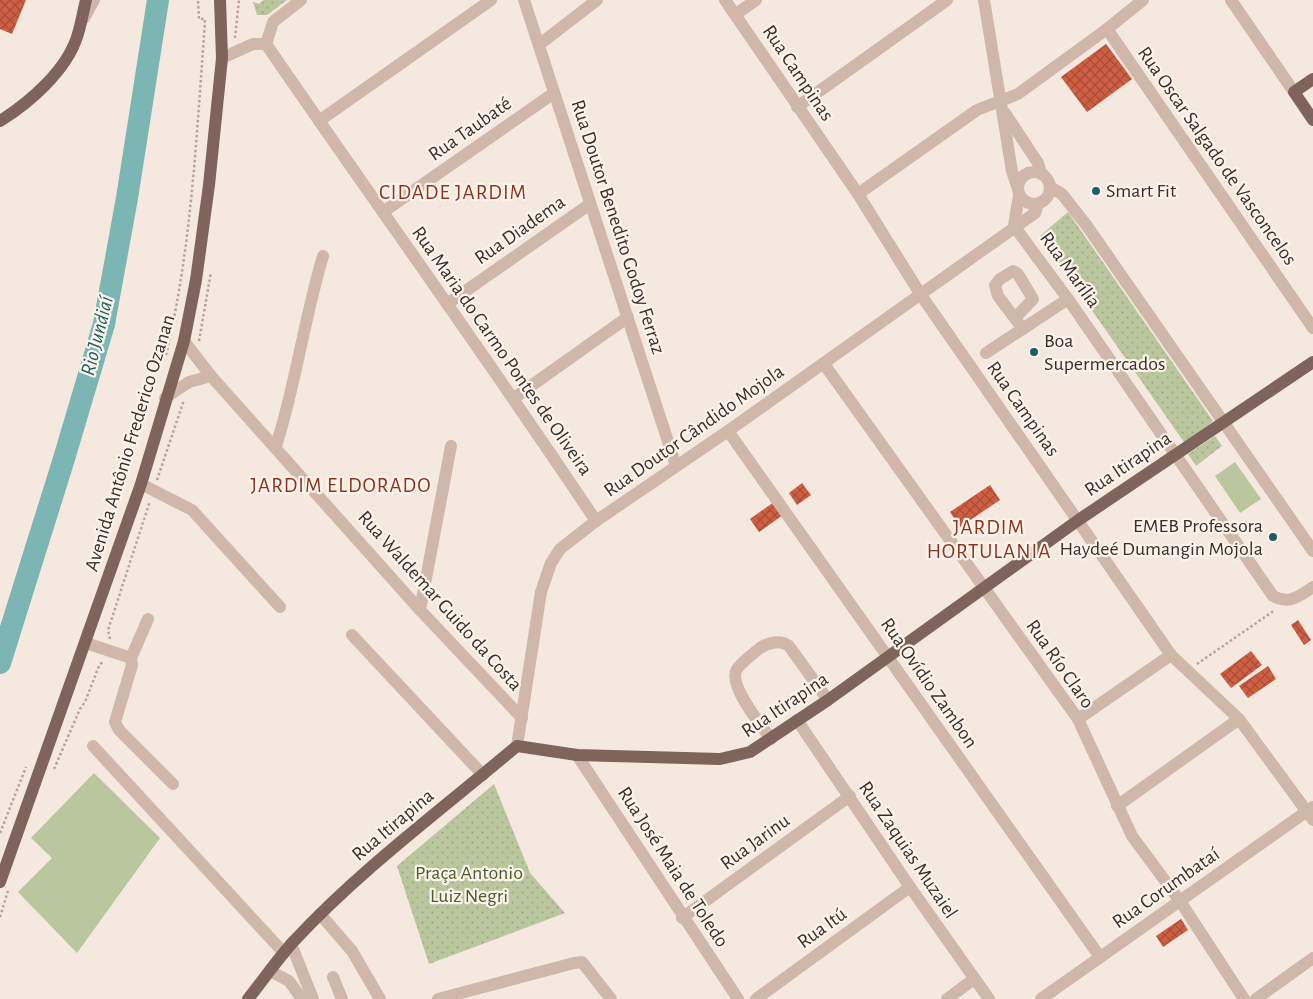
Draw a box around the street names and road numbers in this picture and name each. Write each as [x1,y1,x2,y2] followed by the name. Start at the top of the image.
[759,21,837,125] street label: Rua Campinas
[1134,43,1300,269] street label: Rua Oscar Salgado de Vasconcelos
[425,93,515,165] street label: Rua Taubaté
[567,97,669,357] street label: Rua Doutor Benedito Godoy Ferraz
[471,192,569,268] street label: Rua Diadema
[408,223,596,479] street label: Rua Maria do Carmo Pontes de Oliveira
[1036,228,1104,312] street label: Rua Marília
[81,312,179,574] street label: Avenida Antônio Frederico Ozanan
[983,358,1063,460] street label: Rua Campinas
[600,361,788,501] street label: Rua Doutor Cândido Mojola
[1081,428,1175,500] street label: Rua Itirapina
[354,507,526,695] street label: Rua Waldemar Guido da Costa
[877,614,981,752] street label: Rua Ovídio Zambon
[1022,616,1098,712] street label: Rua Río Claro
[738,669,832,741] street label: Rua Itirapina
[855,778,961,922] street label: Rua Zaquias Muzaiel
[614,783,732,951] street label: Rua José Maia de Toledo
[348,785,438,865] street label: Rua Itirapina
[717,810,793,874] street label: Rua Jarinu
[1109,844,1223,932] street label: Rua Corumbataí
[794,904,850,952] street label: Rua Itú

